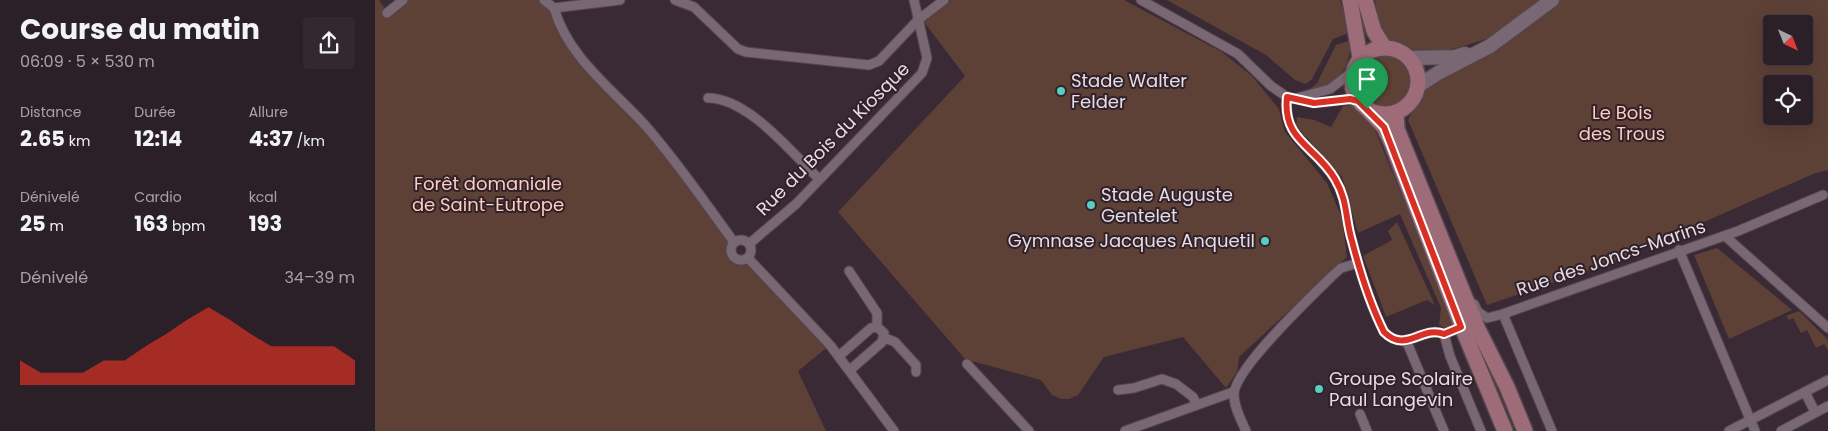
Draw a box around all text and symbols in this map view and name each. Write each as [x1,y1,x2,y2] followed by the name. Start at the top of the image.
[20,10,260,49] text: Course du matin
[1763,15,1813,65] north arrow
[1763,15,1813,125] map controls
[303,17,355,69] button: share
[20,50,155,73] text: 06:09 · 5 × 530 m
[750,56,915,221] street label: Rue du Bois du Kiosque
[1346,58,1388,109] pin
[1353,65,1381,93] icon: arrive
[1071,68,1187,114] place label: Stade Walter Felder
[1763,75,1813,125] button: locate
[1055,85,1067,97] marker: Stade Walter Felder
[1579,100,1665,146] park label: Le Bois des Trous
[20,102,81,122] text: Distance
[134,102,176,122] text: Durée
[249,102,288,122] text: Allure
[20,124,65,153] text: 2.65
[134,124,182,153] text: 12:14
[249,124,293,153] text: 4:37
[65,131,90,151] text: km
[293,131,325,151] text: /km
[412,171,564,217] park label: Forêt domaniale de Saint-Eutrope
[1101,182,1233,228] place label: Stade Auguste Gentelet
[20,187,80,207] text: Dénivelé
[134,187,182,207] text: Cardio
[249,187,277,207] text: kcal
[1085,199,1097,211] marker: Stade Auguste Gentelet
[20,209,46,238] text: 25
[134,209,168,238] text: 163
[249,209,282,238] text: 193
[1513,213,1709,302] street label: Rue des Joncs-Marins
[46,216,64,236] text: m
[168,216,205,236] text: bpm
[1008,228,1255,253] place label: Gymnase Jacques Anquetil
[1259,235,1271,247] marker: Gymnase Jacques Anquetil
[20,266,88,289] text: Dénivelé
[284,266,355,289] text: 34–39 m
[1329,366,1473,412] place label: Groupe Scolaire Paul Langevin
[1313,383,1325,395] marker: Groupe Scolaire Paul Langevin

